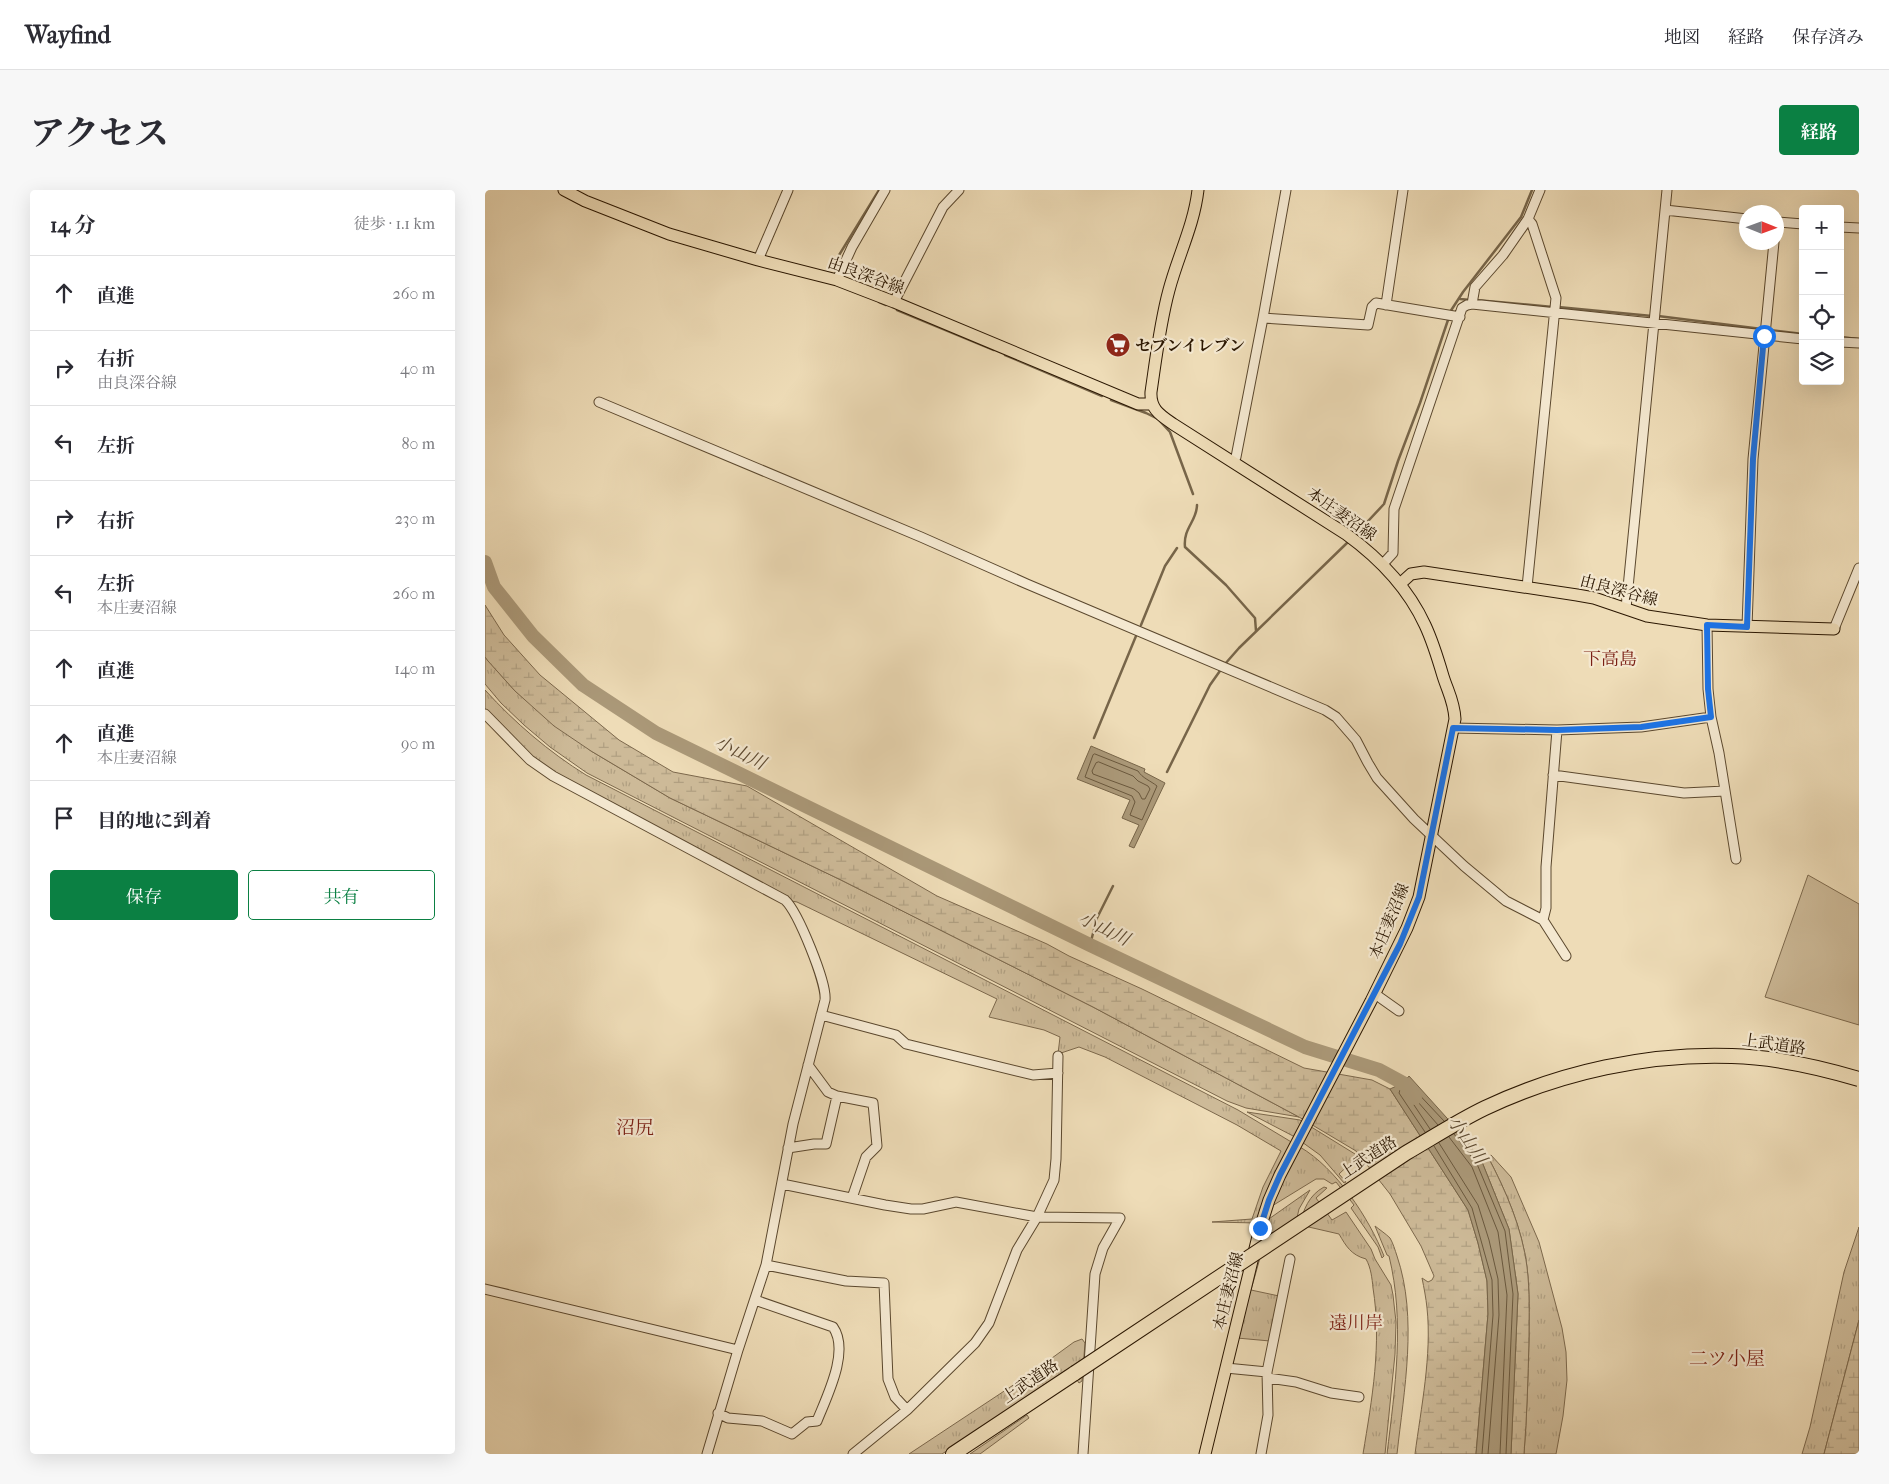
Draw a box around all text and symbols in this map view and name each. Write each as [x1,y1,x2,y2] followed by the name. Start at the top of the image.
[25,21,111,49] text: Wayfind
[1664,27,1700,48] text: 地図
[1728,27,1764,48] text: 経路
[1792,27,1864,48] text: 保存済み
[1779,105,1859,155] button: 経路
[30,113,169,154] text: アクセス
[1739,205,1784,250] north arrow
[1799,205,1844,385] map controls
[1799,205,1844,250] button: +
[50,213,95,237] text: 14 分
[353,214,435,233] text: 徒歩 · 1.1 km
[1799,250,1844,295] button: −
[825,252,907,298] street label: 由良深谷線
[50,279,78,307] icon: ahead
[393,284,435,303] text: 260 m
[97,285,135,307] text: 直進
[1799,295,1844,340] button: locate
[1753,325,1776,348] route start
[1105,332,1131,358] supermarket icon: セブンイレブン
[1135,336,1245,355] place label: セブンイレブン
[1799,340,1844,385] button: layers
[97,348,135,370] text: 右折
[50,354,78,382] icon: right
[400,359,435,378] text: 40 m
[97,373,177,392] text: 由良深谷線
[50,429,78,457] icon: left
[401,434,435,453] text: 80 m
[97,435,135,457] text: 左折
[1304,483,1380,545] street label: 本庄妻沼線
[50,504,78,532] icon: right
[395,509,435,528] text: 230 m
[97,510,135,532] text: 右折
[1578,570,1660,610] street label: 由良深谷線
[97,573,135,595] text: 左折
[50,579,78,607] icon: left
[393,584,435,603] text: 260 m
[97,598,177,617] text: 本庄妻沼線
[1583,649,1637,670] district label: 下高島
[50,654,78,682] icon: ahead
[394,659,435,678] text: 140 m
[97,660,135,682] text: 直進
[97,723,135,745] text: 直進
[50,729,78,757] icon: ahead
[711,732,771,775] water label: 小山川
[401,734,435,753] text: 90 m
[97,748,177,767] text: 本庄妻沼線
[50,804,78,832] icon: arrive
[97,810,211,832] text: 目的地に到着
[50,870,238,920] button: 保存
[248,870,435,920] button: 共有
[1365,880,1413,962] street label: 本庄妻沼線
[1075,908,1135,951] water label: 小山川
[1741,1030,1807,1058] street label: 上武道路
[1443,1112,1492,1170] water label: 小山川
[616,1117,654,1139] district label: 沼尻
[1336,1132,1400,1182] street label: 上武道路
[1249,1217,1272,1240] route end
[1209,1250,1247,1332] street label: 本庄妻沼線
[1329,1313,1383,1334] district label: 遠川岸
[1689,1348,1765,1370] district label: 二ツ小屋
[998,1355,1062,1407] street label: 上武道路

